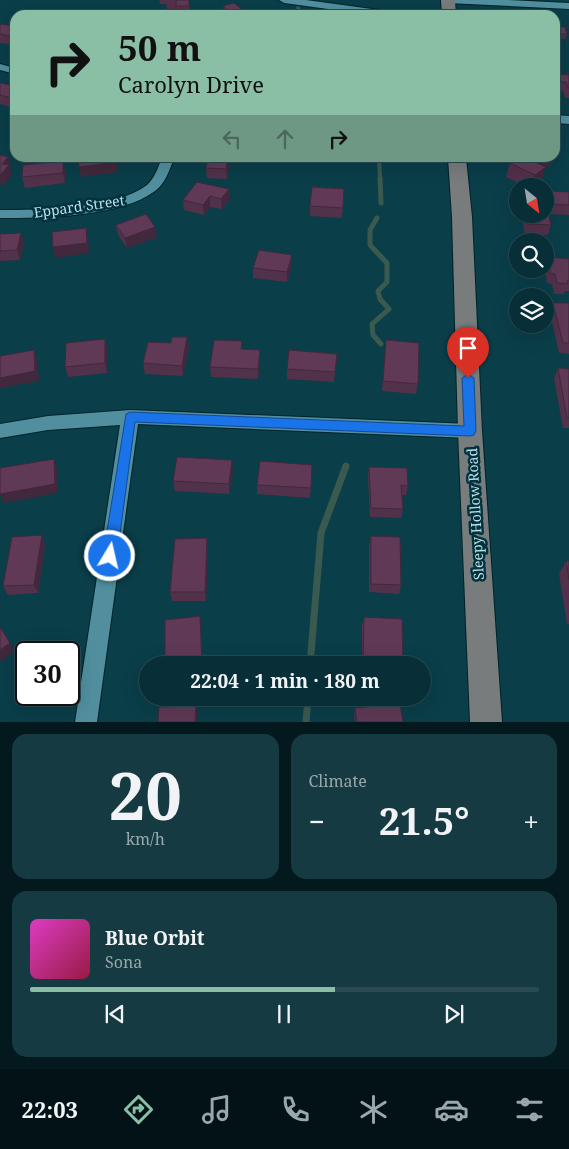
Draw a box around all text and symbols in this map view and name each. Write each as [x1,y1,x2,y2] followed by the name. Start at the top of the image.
[118,24,201,71] text: 50 m
[35,30,100,95] icon: right
[118,69,264,99] text: Carolyn Drive
[218,125,246,153] icon: left
[271,125,299,153] icon: ahead
[324,125,352,153] icon: right
[509,178,554,222] north arrow
[509,178,554,333] map controls
[32,190,126,222] street label: Eppard Street
[509,233,554,278] button: search
[509,288,554,333] button: layers
[447,327,489,378] pin
[454,334,482,362] icon: arrive
[462,447,488,581] street label: Sleepy Hollow Road
[83,529,135,581] position arrow
[15,641,80,706] speed limit sign: 30
[190,668,380,694] text: 22:04 · 1 min · 180 m
[109,751,182,839] text: 20
[309,770,367,792] text: Climate
[379,794,469,846] text: 21.5°
[309,802,325,840] text: −
[523,802,539,840] text: +
[126,828,165,850] text: km/h
[105,925,205,951] text: Blue Orbit
[105,951,142,973] text: Sona
[101,1000,129,1028] icon: previous
[270,1000,298,1028] icon: pause
[440,1000,468,1028] icon: next
[121,1092,156,1127] icon: directions
[199,1092,234,1127] icon: music
[278,1092,313,1127] icon: phone
[356,1092,391,1127] icon: climate
[434,1092,469,1127] icon: car
[512,1092,547,1127] icon: filters
[22,1094,78,1124] text: 22:03

